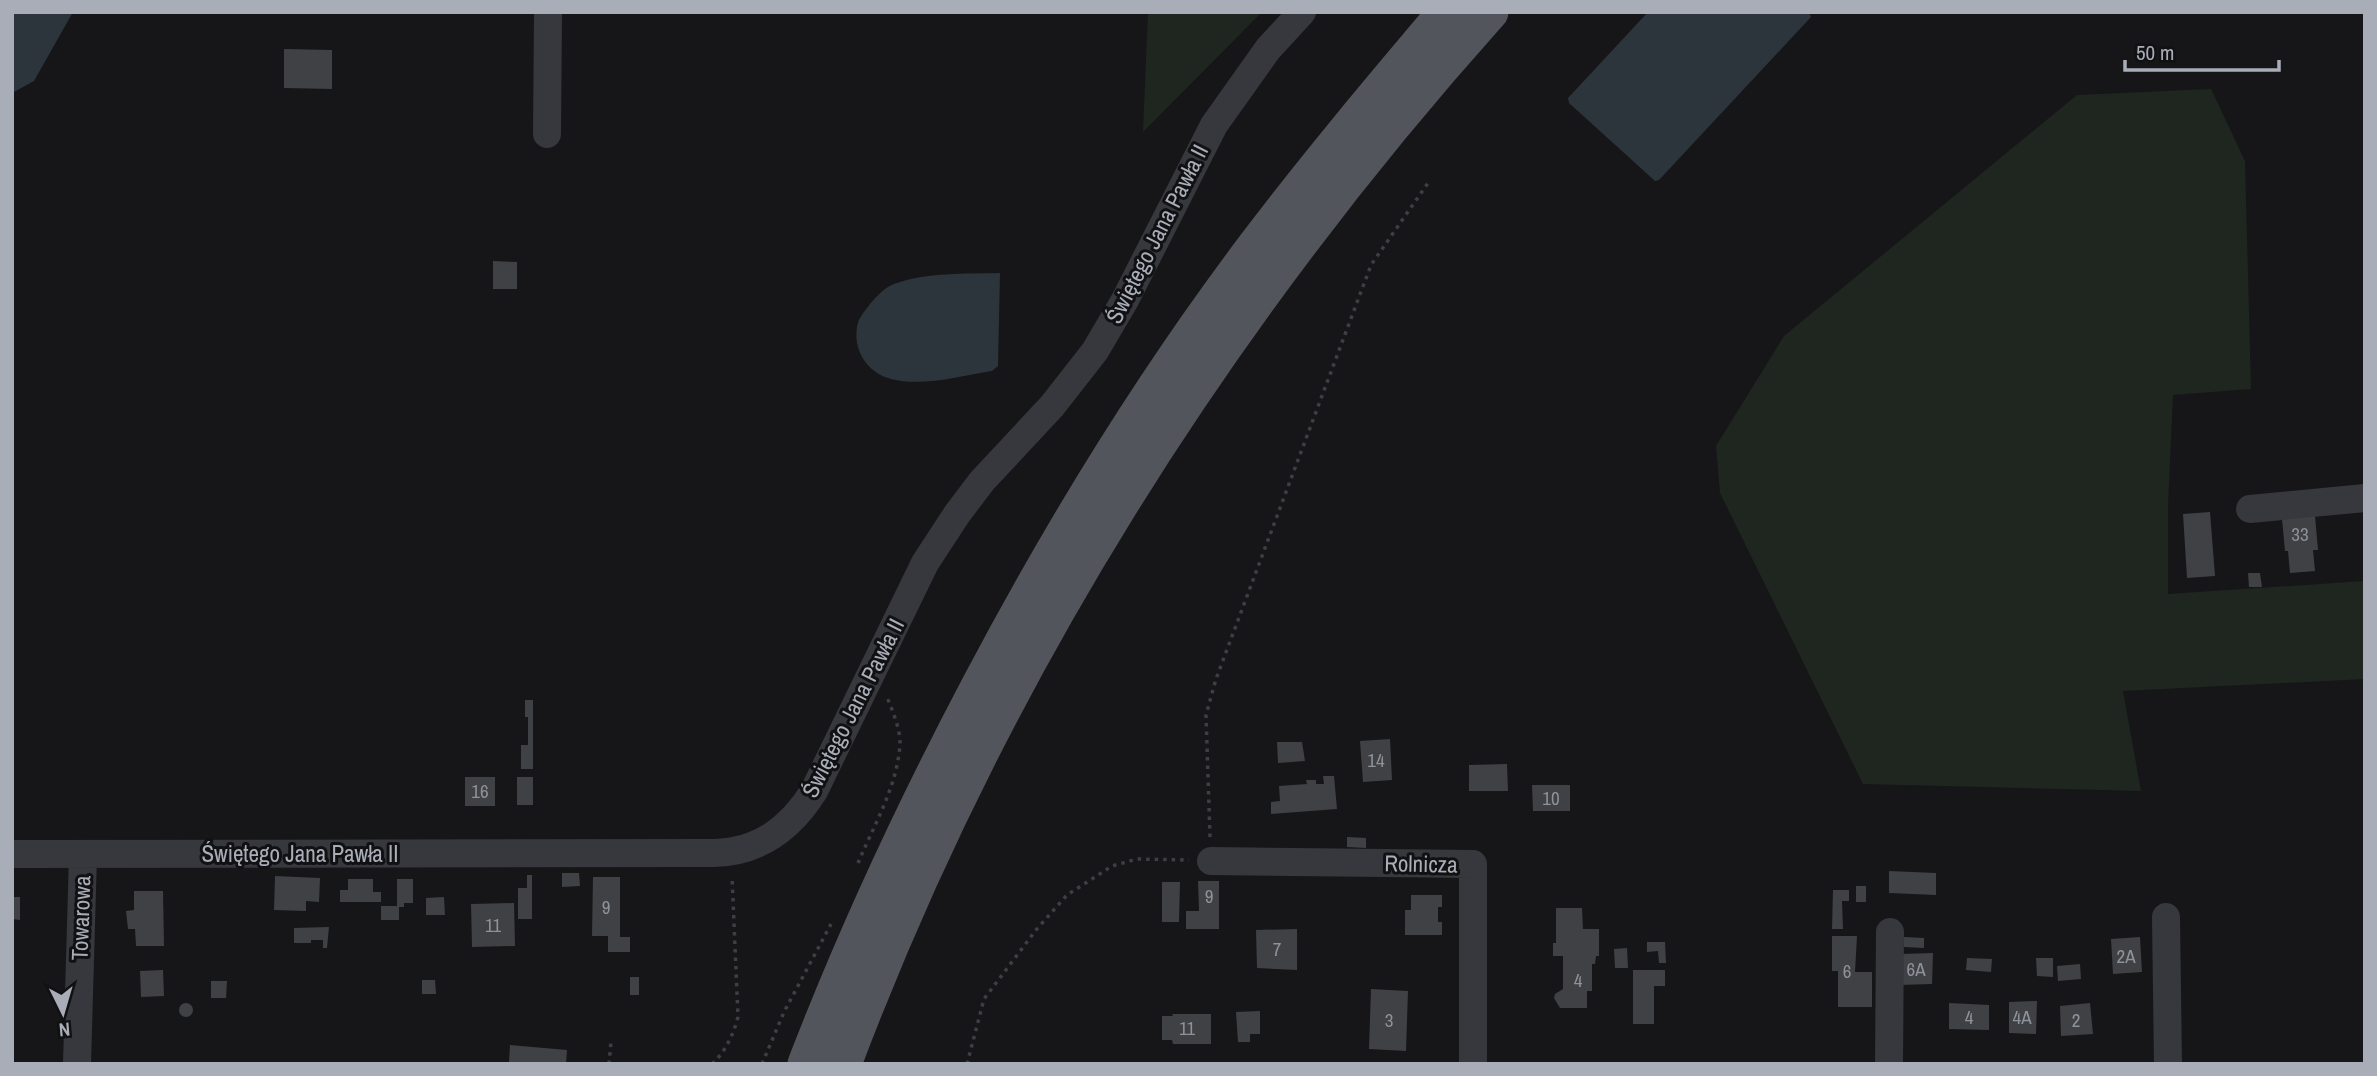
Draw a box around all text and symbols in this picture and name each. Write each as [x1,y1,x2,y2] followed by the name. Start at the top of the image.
[2125,28,2279,72] scale bar
[2136,38,2174,67] text: 50 m
[1098,139,1215,329] street label: Świętego Jana Pawła II
[2291,521,2309,547] house number: 33
[794,613,911,803] street label: Świętego Jana Pawła II
[1367,747,1385,773] house number: 14
[471,778,489,804] house number: 16
[1542,785,1560,811] house number: 10
[201,838,399,869] street label: Świętego Jana Pawła II
[1384,847,1458,880] street label: Rolnicza
[64,875,97,961] street label: Towarowa
[1205,883,1213,909] house number: 9
[602,894,610,920] house number: 9
[485,912,501,938] house number: 11
[1273,936,1282,962] house number: 7
[2116,943,2136,969] house number: 2A
[1906,956,1926,982] house number: 6A
[1843,958,1851,984] house number: 6
[1574,967,1583,993] house number: 4
[28,978,98,1048] north arrow
[1965,1004,1974,1030] house number: 4
[2012,1004,2032,1030] house number: 4A
[1385,1007,1393,1033] house number: 3
[2072,1007,2080,1033] house number: 2
[1179,1015,1195,1041] house number: 11
[58,1016,71,1043] text: N

